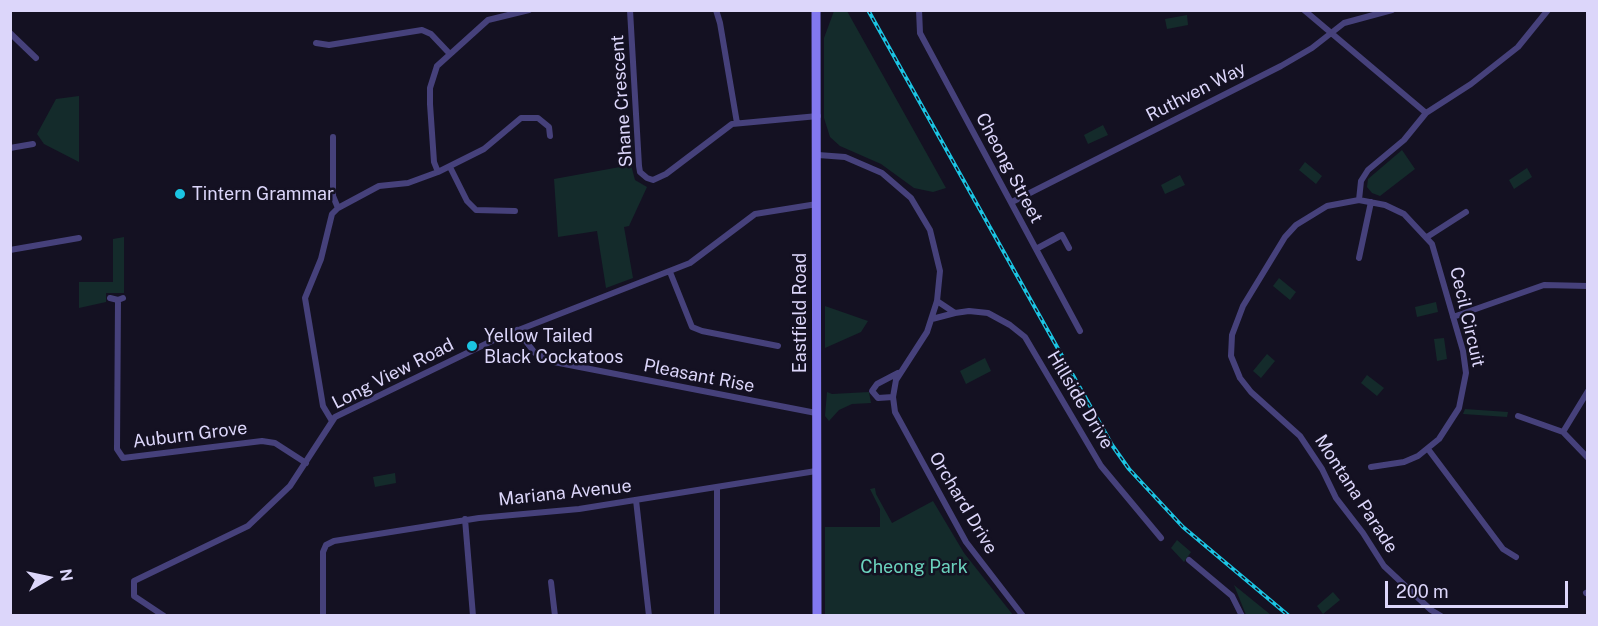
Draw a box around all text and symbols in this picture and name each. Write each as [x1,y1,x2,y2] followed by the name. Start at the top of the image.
[607,34,637,168] street label: Shane Crescent
[1143,58,1249,126] street label: Ruthven Way
[971,109,1047,227] street label: Cheong Street
[192,183,334,205] place label: Tintern Grammar
[173,187,187,201] marker: Tintern Grammar
[789,253,811,373] street label: Eastfield Road
[1445,265,1489,369] street label: Cecil Circuit
[484,325,623,368] place label: Yellow Tailed Black Cockatoos
[328,334,458,414] street label: Long View Road
[465,339,479,353] marker: Yellow Tailed Black Cockatoos
[1042,347,1118,453] street label: Hillside Drive
[642,355,756,397] street label: Pleasant Rise
[131,417,249,453] street label: Auburn Grove
[1310,431,1402,557] street label: Montana Parade
[924,448,1002,558] street label: Orchard Drive
[497,475,633,511] street label: Mariana Avenue
[18,548,78,608] north arrow
[860,556,968,578] park label: Cheong Park
[56,567,77,583] text: N
[1388,569,1571,607] scale bar
[1396,581,1449,602] text: 200 m

